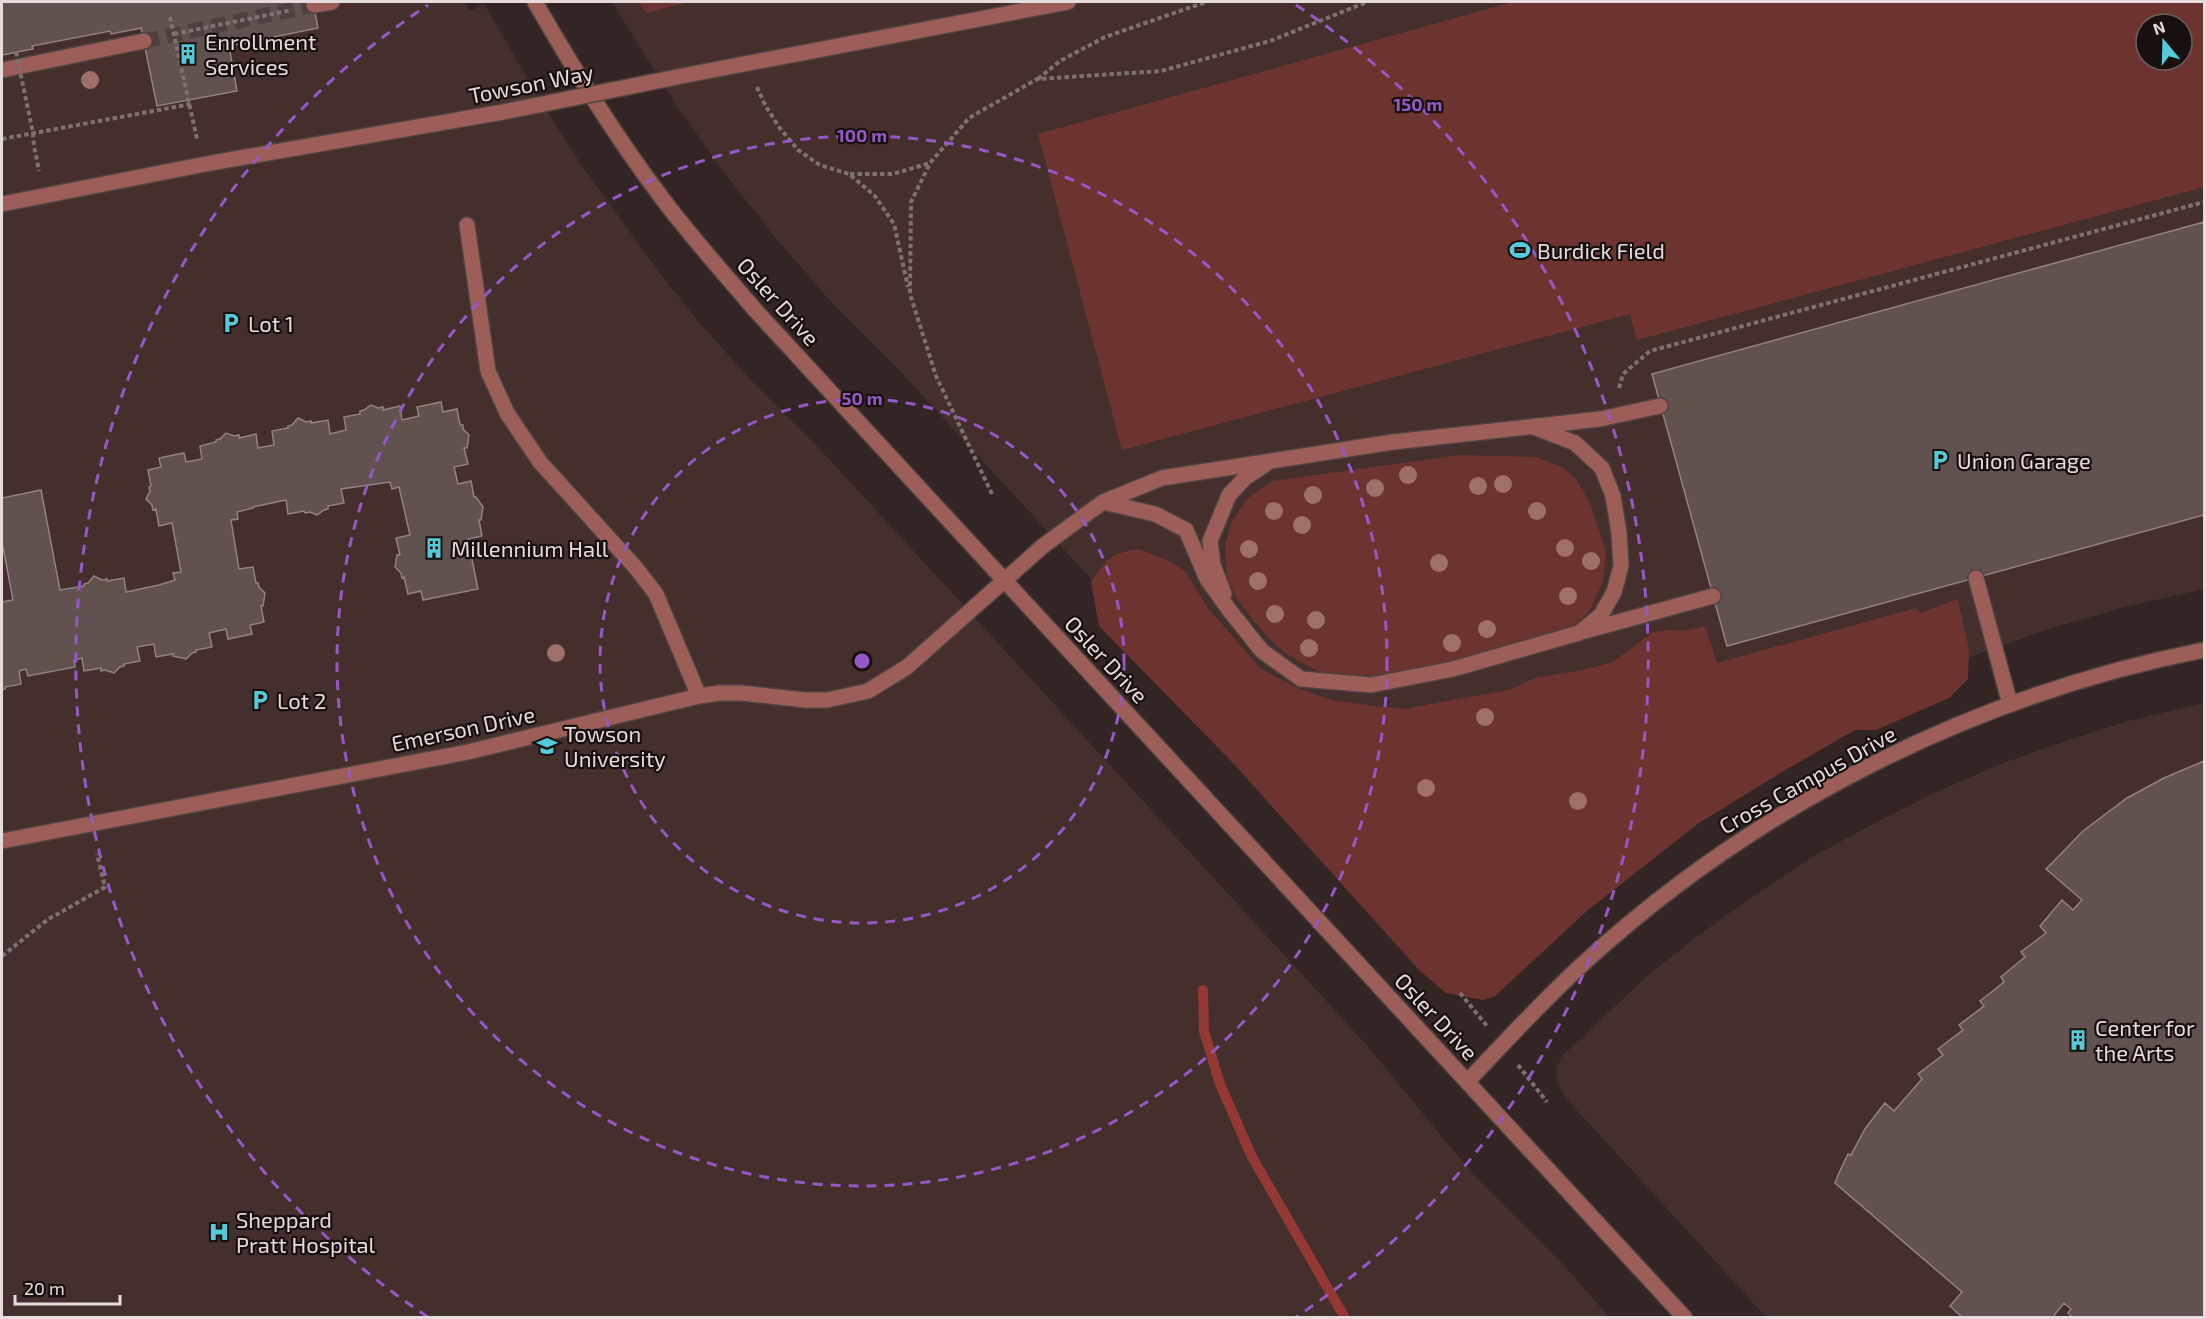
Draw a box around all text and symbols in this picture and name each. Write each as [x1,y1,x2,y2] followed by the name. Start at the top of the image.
[2134,12,2194,72] north arrow
[2150,16,2168,38] text: N
[205,28,316,79] place label: Enrollment Services
[176,42,200,66] building icon: Enrollment Services
[467,58,596,108] street label: Towson Way
[1394,93,1442,115] text: 150 m
[837,124,887,146] text: 100 m
[1537,237,1665,263] place label: Burdick Field
[1508,238,1532,262] sports icon: Burdick Field
[733,252,825,350] street label: Osler Drive
[248,310,294,336] place label: Lot 1
[219,311,243,335] parking icon: Lot 1
[841,387,883,409] text: 50 m
[1957,447,2091,473] place label: Union Garage
[1928,448,1952,472] parking icon: Union Garage
[451,535,609,561] place label: Millennium Hall
[422,536,446,560] building icon: Millennium Hall
[1060,610,1154,708] street label: Osler Drive
[852,651,872,671] centre of rings
[277,687,326,713] place label: Lot 2
[248,688,272,712] parking icon: Lot 2
[389,700,537,756] street label: Emerson Drive
[564,720,666,771] place label: Towson University
[1714,720,1900,838] street label: Cross Campus Drive
[535,734,559,758] school or university icon: Towson University
[1390,967,1484,1065] street label: Osler Drive
[2095,1014,2195,1065] place label: Center for the Arts
[2066,1028,2090,1052] building icon: Center for the Arts
[236,1206,376,1257] place label: Sheppard Pratt Hospital
[207,1220,231,1244] hospital icon: Sheppard Pratt Hospital
[15,1268,120,1306] scale bar
[24,1277,65,1299] text: 20 m

